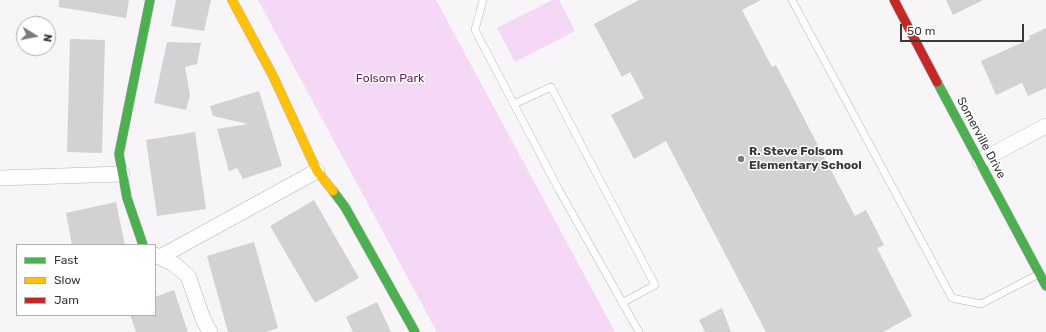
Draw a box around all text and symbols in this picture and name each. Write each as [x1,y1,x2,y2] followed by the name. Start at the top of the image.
[16,16,56,56] north arrow
[902,16,1026,42] scale bar
[907,24,935,38] text: 50 m
[40,33,54,43] text: N
[356,72,424,86] park label: Folsom Park
[953,95,1009,181] street label: Somerville Drive
[749,145,862,173] place label: R. Steve Folsom Elementary School
[736,154,746,164] marker: R. Steve Folsom Elementary School
[16,244,156,316] legend
[54,253,78,267] text: Fast
[54,273,81,287] text: Slow
[54,293,79,307] text: Jam

